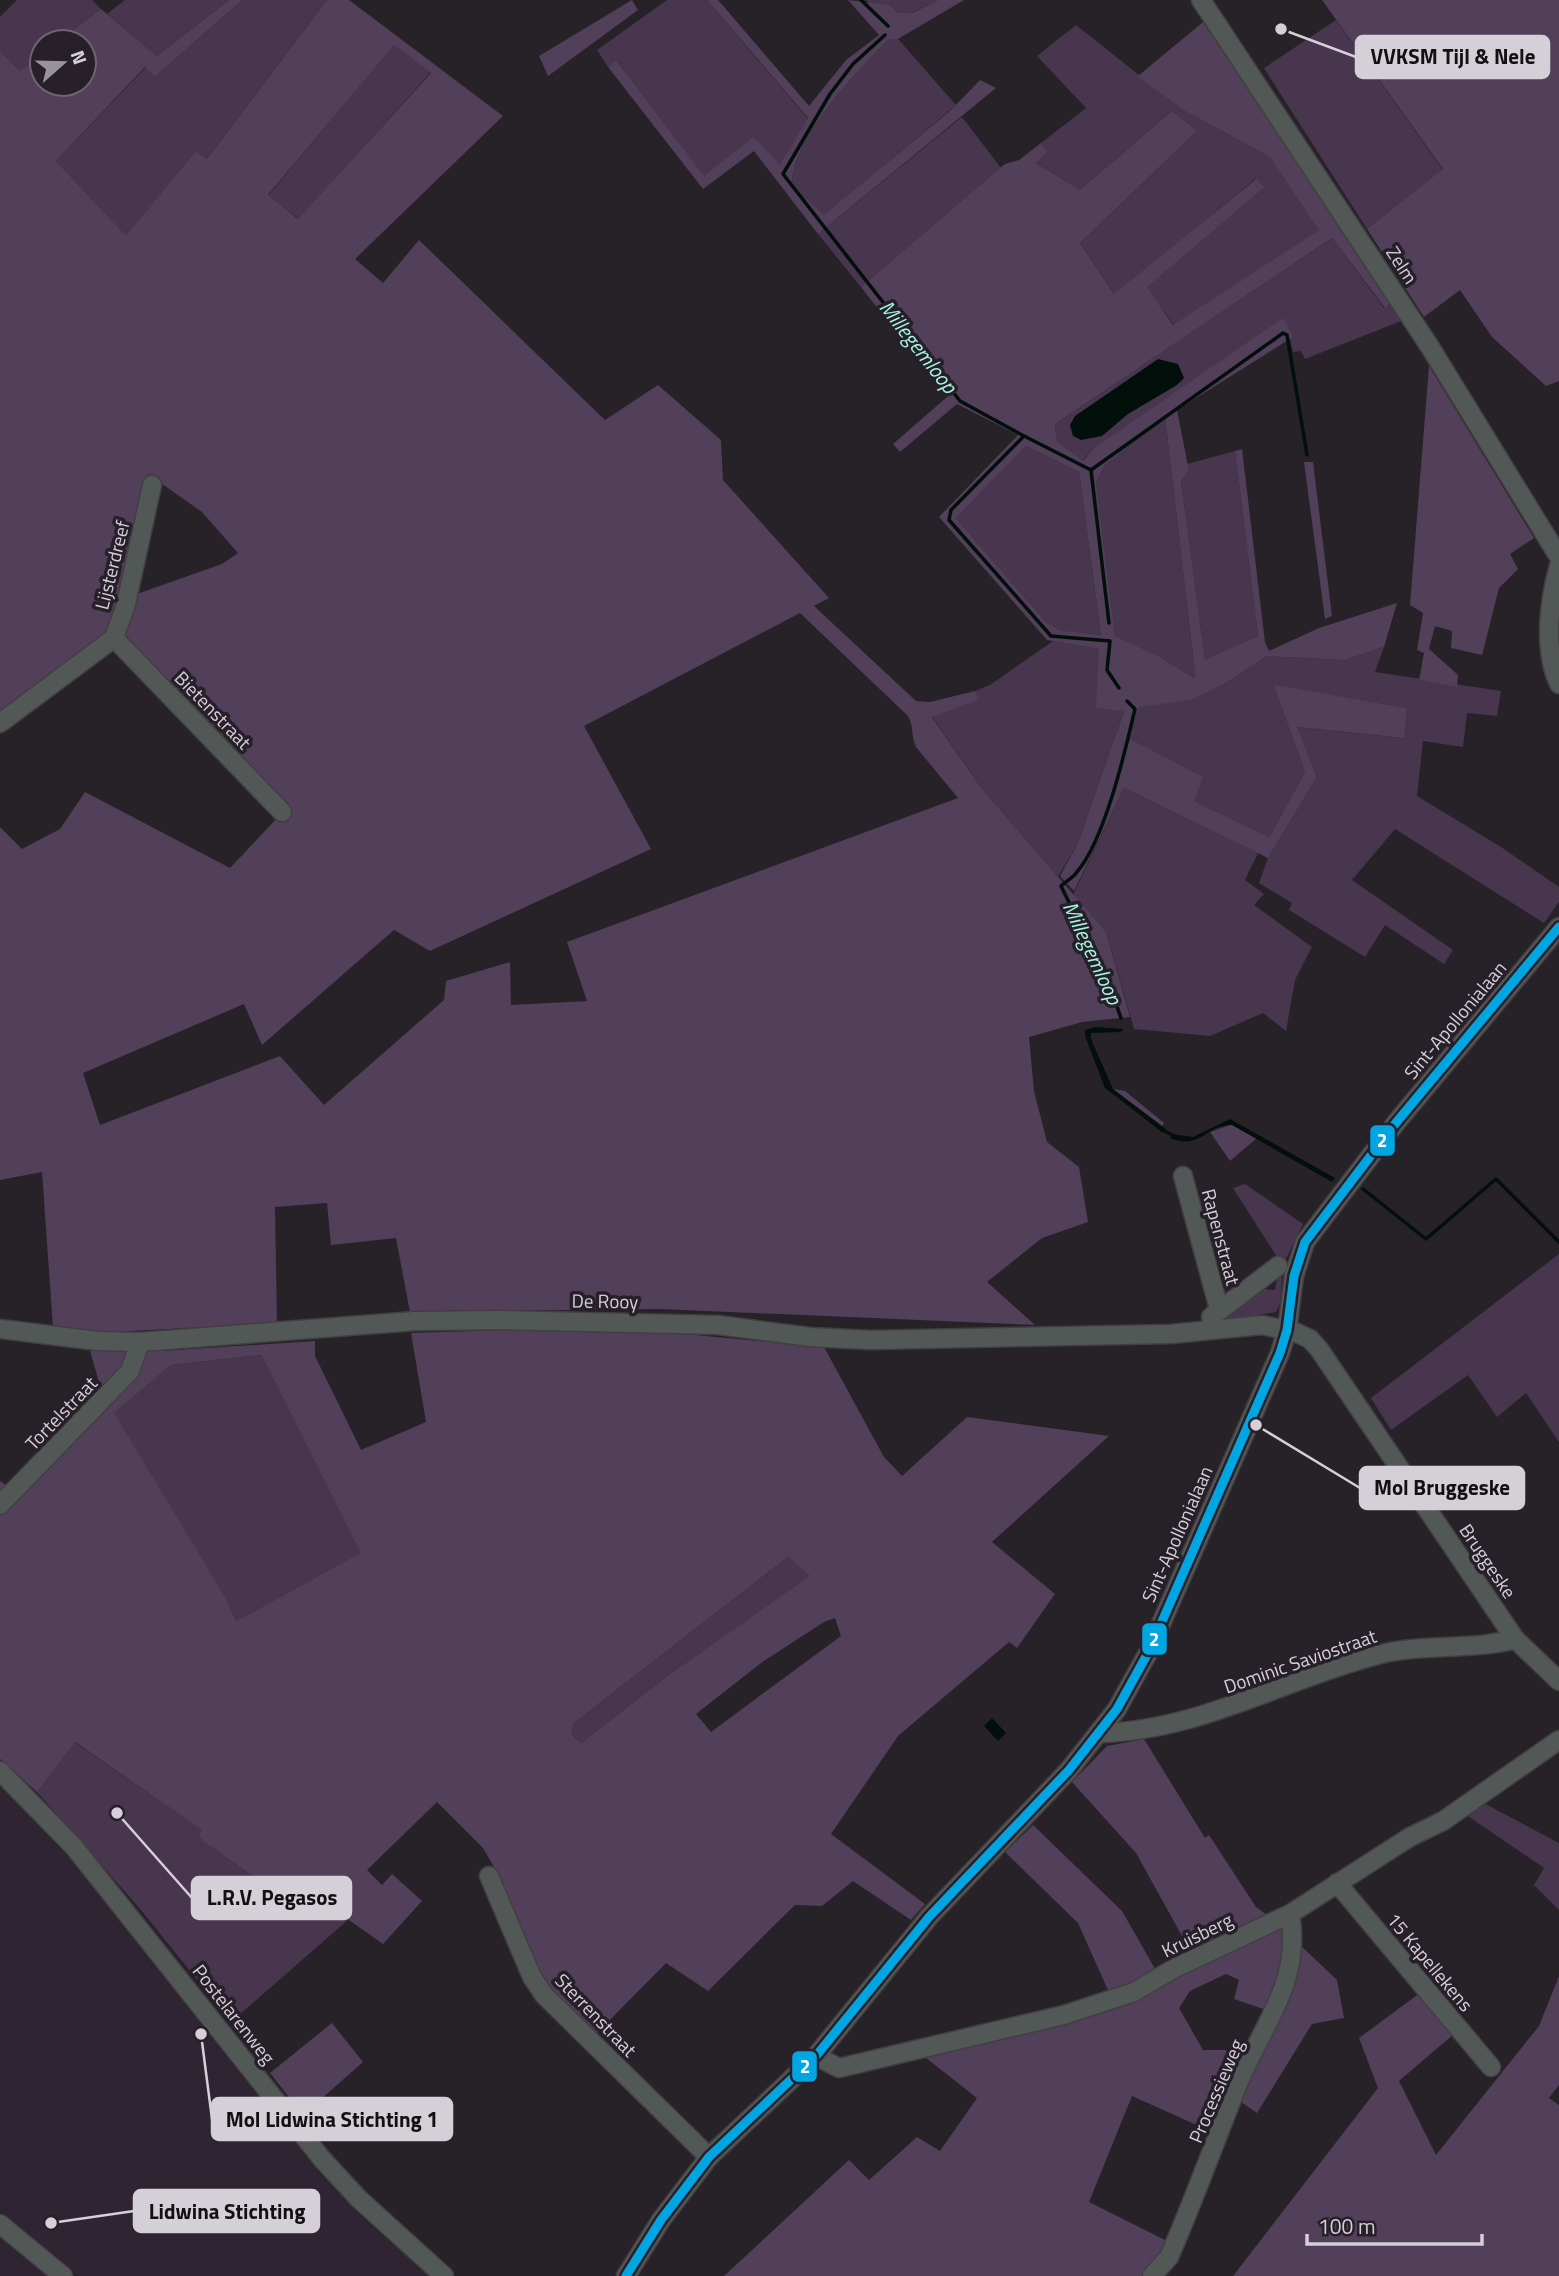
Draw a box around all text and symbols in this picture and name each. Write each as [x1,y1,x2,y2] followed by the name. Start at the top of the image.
[28,28,98,98] north arrow
[1356,36,1549,78] callout: VVKSM Tijl & Nele
[1371,40,1535,72] text: VVKSM Tijl & Nele
[64,46,95,68] text: N
[1379,240,1425,289] street label: Zelm
[872,293,966,401] water label: Millegemloop
[86,517,137,612] street label: Lijsterdreef
[168,664,259,756] street label: Bietenstraat
[1055,896,1131,1011] water label: Millegemloop
[1396,954,1513,1085] street label: Sint-Apollonialaan
[1369,1124,1396,1157] line badge: 2
[1377,1125,1387,1154] text: 2
[1195,1185,1248,1289] street label: Rapenstraat
[571,1285,639,1316] street label: De Rooy
[18,1369,104,1456] street label: Tortelstraat
[1133,1461,1220,1607] street label: Sint-Apollonialaan
[1360,1467,1524,1509] callout: Mol Bruggeske
[1374,1471,1510,1503] text: Mol Bruggeske
[1453,1517,1524,1604] street label: Bruggeske
[1219,1621,1381,1700] street label: Dominic Saviostraat
[1141,1622,1168,1656] line badge: 2
[1149,1624,1159,1653] text: 2
[192,1877,351,1919] callout: L.R.V. Pegasos
[207,1881,337,1913] text: L.R.V. Pegasos
[1156,1905,1238,1964] street label: Kruisberg
[1380,1906,1481,2018] street label: 15 Kapellekens
[186,1957,283,2070] street label: Postelarenweg
[549,1966,644,2063] street label: Sterrenstraat
[1181,2034,1251,2147] street label: Processieweg
[791,2050,818,2083] line badge: 2
[800,2051,810,2080] text: 2
[212,2098,452,2140] callout: Mol Lidwina Stichting 1
[226,2103,438,2135] text: Mol Lidwina Stichting 1
[134,2190,319,2232] callout: Lidwina Stichting
[149,2195,305,2227] text: Lidwina Stichting
[1307,2202,1482,2246] scale bar
[1318,2210,1375,2242] text: 100 m

